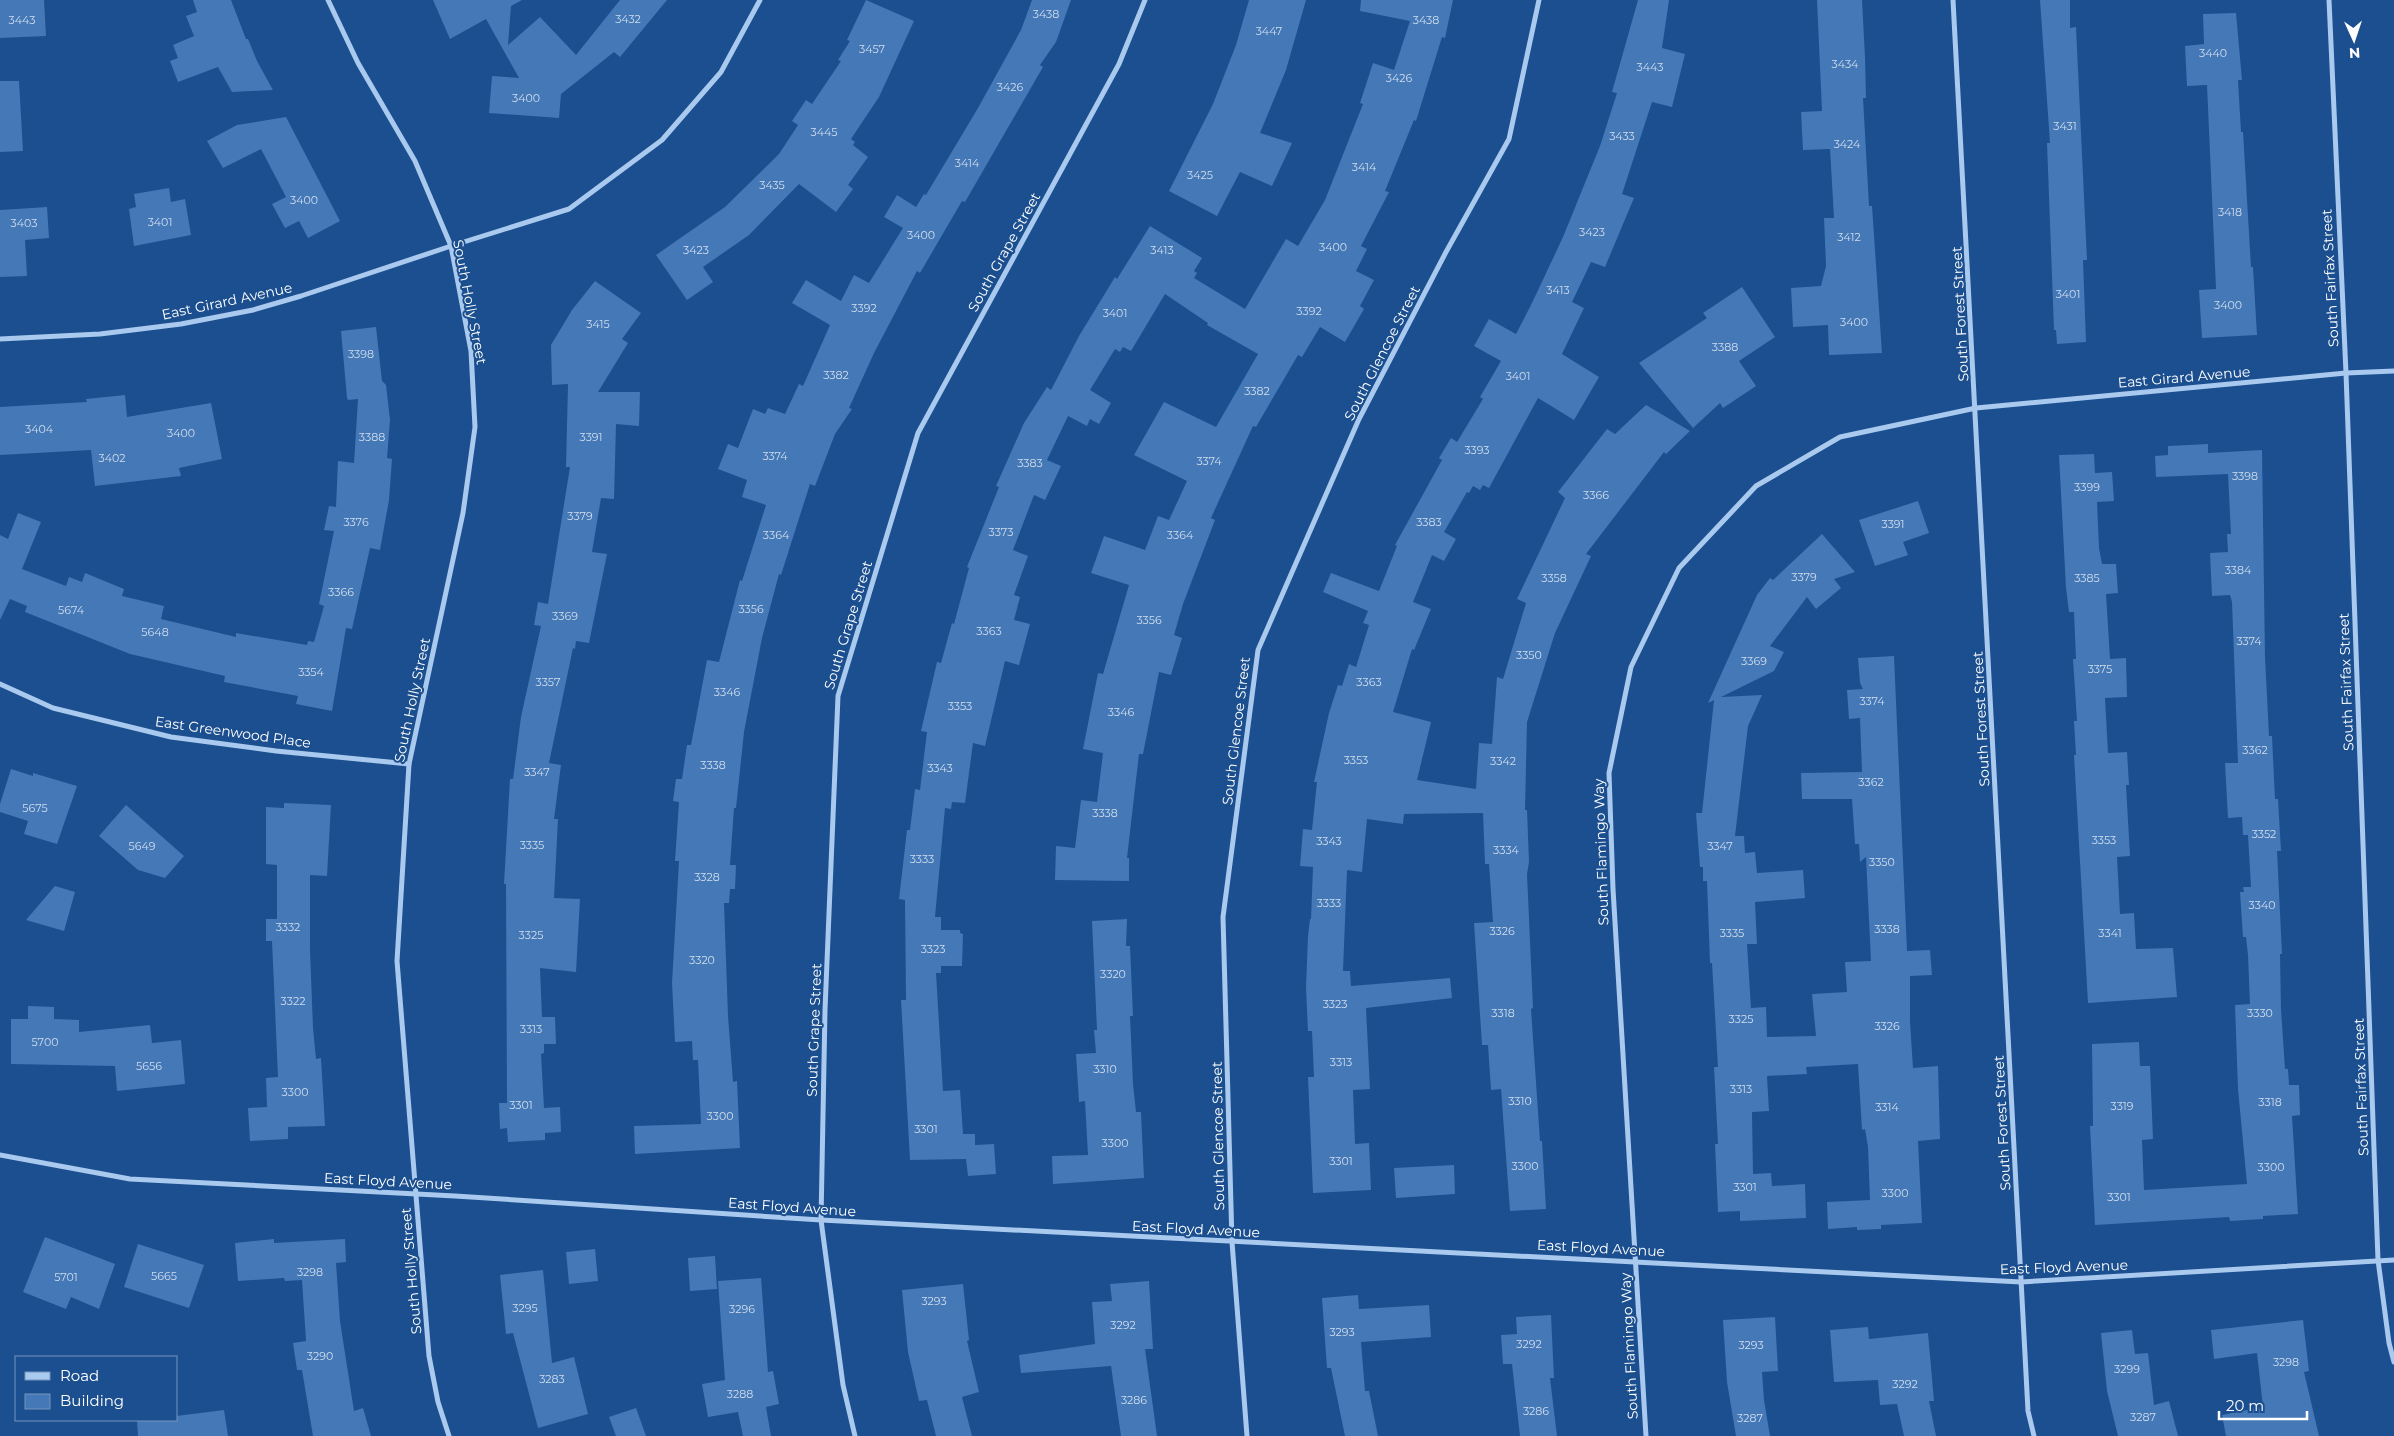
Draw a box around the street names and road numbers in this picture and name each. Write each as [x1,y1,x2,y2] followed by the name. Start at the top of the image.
[964,189,1044,315] street label: South Grape Street
[2317,208,2343,347] street label: South Fairfax Street
[449,238,491,366] street label: South Holly Street
[1947,246,1973,382] street label: South Forest Street
[160,278,294,324] street label: East Girard Avenue
[1340,282,1424,424] street label: South Glencoe Street
[2117,362,2251,392] street label: East Girard Avenue
[820,558,876,692] street label: South Grape Street
[2335,612,2357,751] street label: South Fairfax Street
[390,636,434,764] street label: South Holly Street
[1968,651,1994,787] street label: South Forest Street
[1218,656,1254,806] street label: South Glencoe Street
[154,712,312,752] street label: East Greenwood Place
[1589,778,1613,926] street label: South Flamingo Way
[803,963,825,1097] street label: South Grape Street
[2350,1017,2372,1156] street label: South Fairfax Street
[1989,1055,2015,1191] street label: South Forest Street
[1208,1061,1228,1211] street label: South Glencoe Street
[323,1169,453,1193] street label: East Floyd Avenue
[727,1194,857,1220] street label: East Floyd Avenue
[396,1207,425,1335] street label: South Holly Street
[1131,1217,1261,1241] street label: East Floyd Avenue
[1536,1236,1666,1260] street label: East Floyd Avenue
[2000,1256,2128,1278] street label: East Floyd Avenue
[1616,1272,1642,1420] street label: South Flamingo Way

